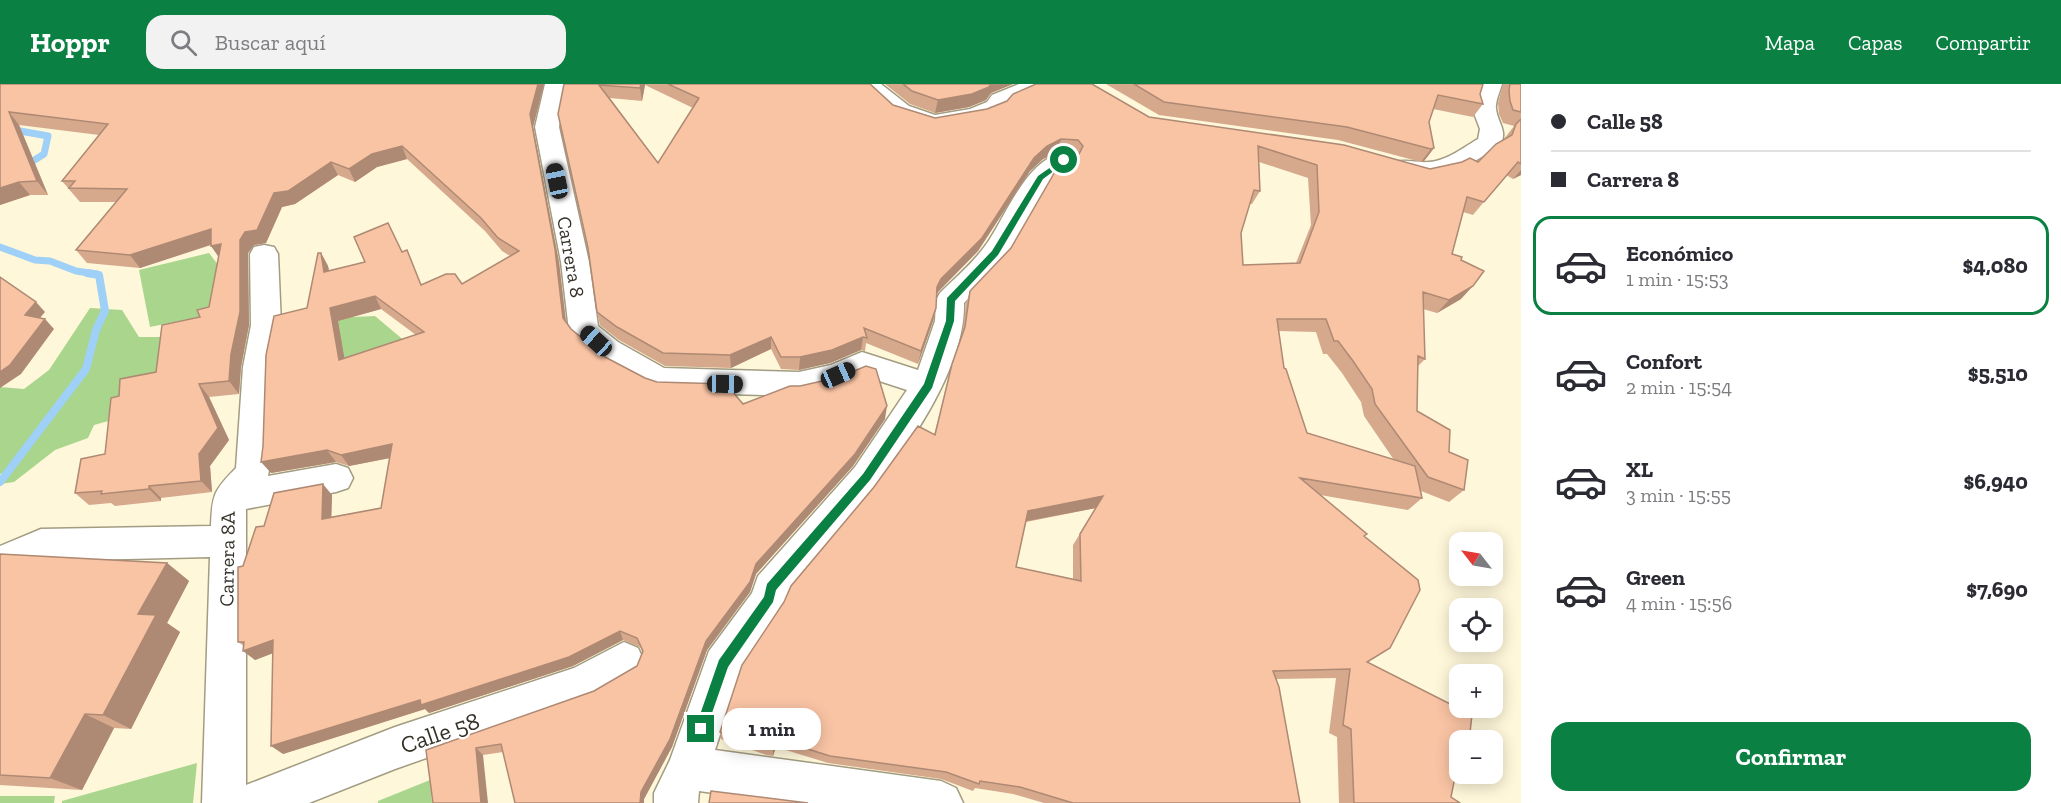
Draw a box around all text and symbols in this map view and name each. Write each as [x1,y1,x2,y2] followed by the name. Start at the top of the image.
[146,15,566,69] search box
[30,26,110,59] text: Hoppr
[167,26,200,59] icon: search
[215,29,326,56] text: Buscar aquí
[1765,30,1815,55] text: Mapa
[1848,30,1903,55] text: Capas
[1936,30,2031,55] text: Compartir
[1587,108,1663,135] text: Calle 58
[1050,146,1077,173] route start
[544,162,570,200] car
[1587,166,1679,193] text: Carrera 8
[552,214,590,300] street label: Carrera 8
[1554,239,1608,293] icon: car
[1626,240,1733,267] text: Económico
[1963,252,2028,279] text: $4,080
[1626,267,1728,291] text: 1 min · 15:53
[577,322,615,360] car
[1554,347,1608,401] icon: car
[1626,348,1702,375] text: Confort
[818,359,858,391] car
[1968,360,2028,387] text: $5,510
[707,375,743,393] car
[1626,375,1732,399] text: 2 min · 15:54
[1554,455,1608,509] icon: car
[1626,456,1653,483] text: XL
[1964,468,2028,495] text: $6,940
[1626,483,1731,507] text: 3 min · 15:55
[214,510,240,607] street label: Carrera 8A
[1449,532,1503,586] north arrow
[1449,532,1503,784] map controls
[1554,563,1608,617] icon: car
[1626,564,1685,591] text: Green
[1966,576,2028,603] text: $7,690
[1626,591,1732,615] text: 4 min · 15:56
[1449,598,1503,652] button: locate
[1449,664,1503,718] button: +
[396,706,483,760] street label: Calle 58
[722,708,821,750] callout: 1 min
[687,715,714,742] route end
[748,717,795,741] text: 1 min
[1551,722,2031,791] button: Confirmar
[1449,730,1503,784] button: −

